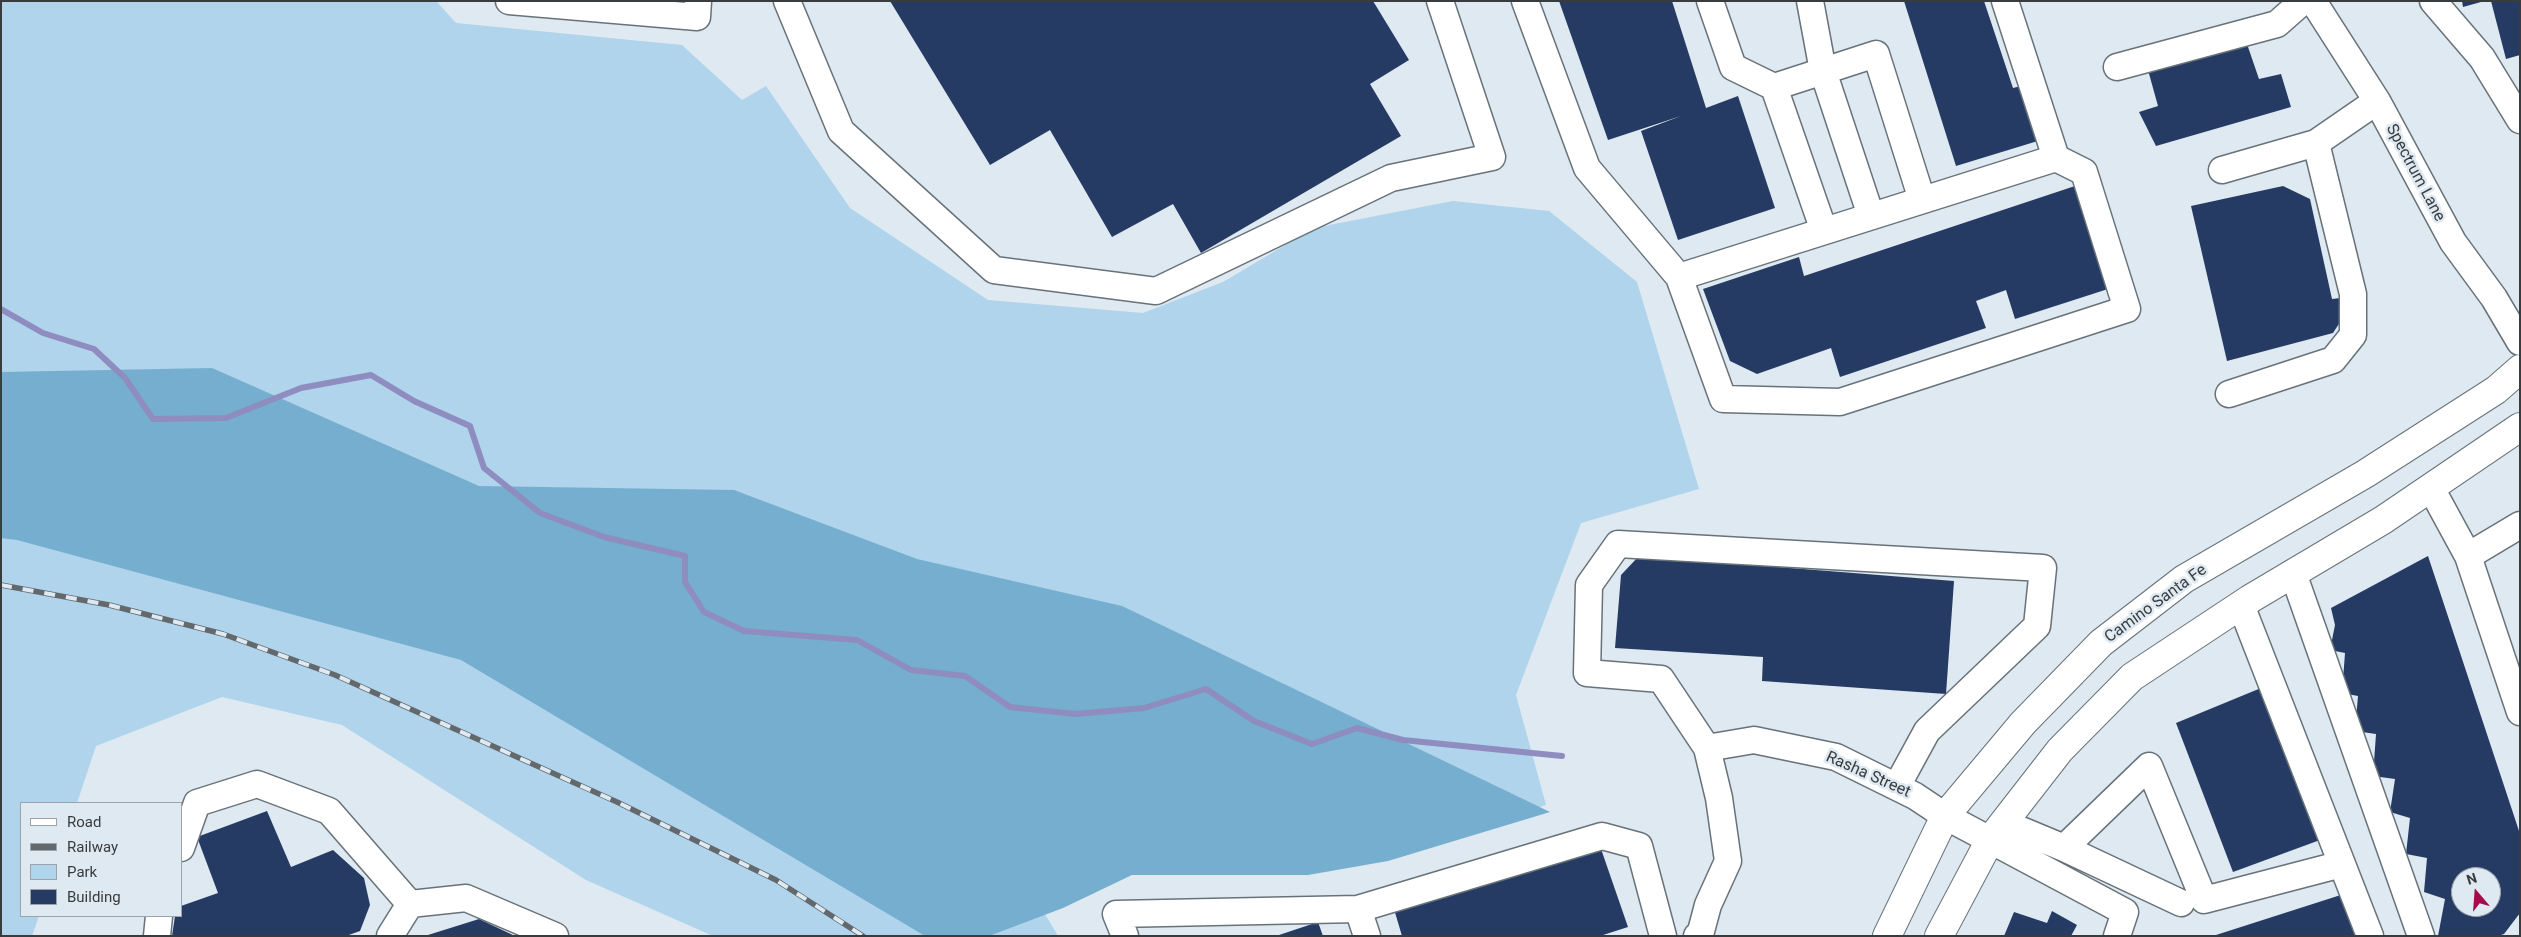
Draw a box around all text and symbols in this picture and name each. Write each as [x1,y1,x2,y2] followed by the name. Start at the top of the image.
[2381,121,2449,225] street label: Spectrum Lane
[2101,561,2211,647] street label: Camino Santa Fe
[1823,748,1913,802] street label: Rasha Street
[20,802,182,917] legend
[67,813,101,831] text: Road
[67,838,118,856] text: Railway
[67,863,97,881] text: Park
[2451,867,2501,917] north arrow
[2464,870,2479,888] text: N
[67,888,121,906] text: Building

